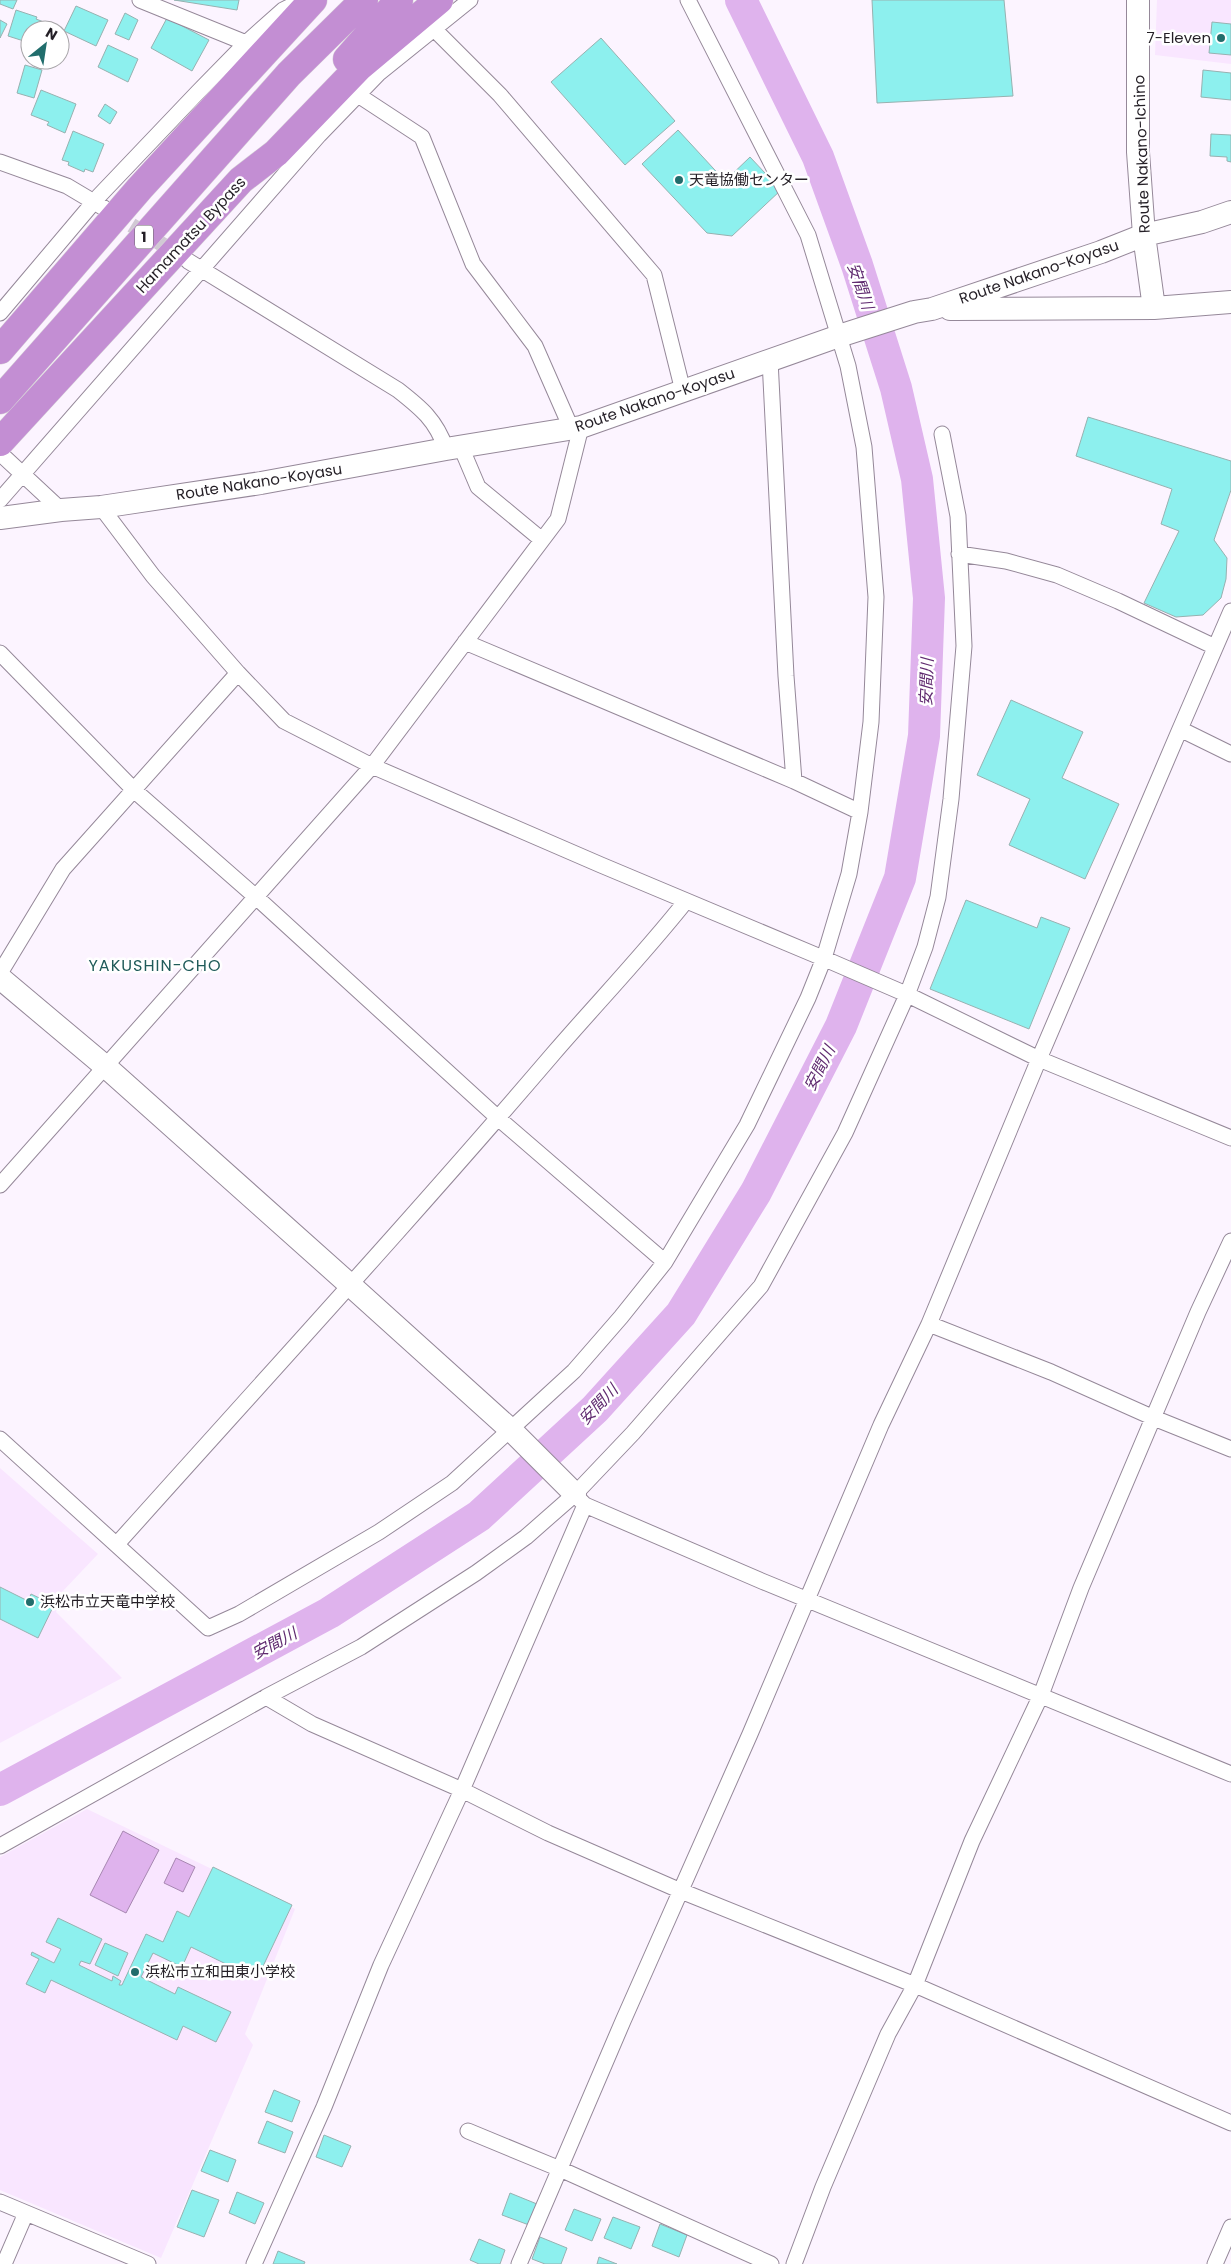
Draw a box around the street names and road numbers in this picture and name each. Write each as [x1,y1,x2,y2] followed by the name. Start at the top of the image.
[1128,75,1155,234] street label: Route Nakano-Ichino
[131,172,250,297] street label: Hamamatsu Bypass
[135,226,153,248] road number: 1
[956,234,1122,309] street label: Route Nakano-Koyasu
[572,362,738,437] street label: Route Nakano-Koyasu
[174,458,343,505] street label: Route Nakano-Koyasu

